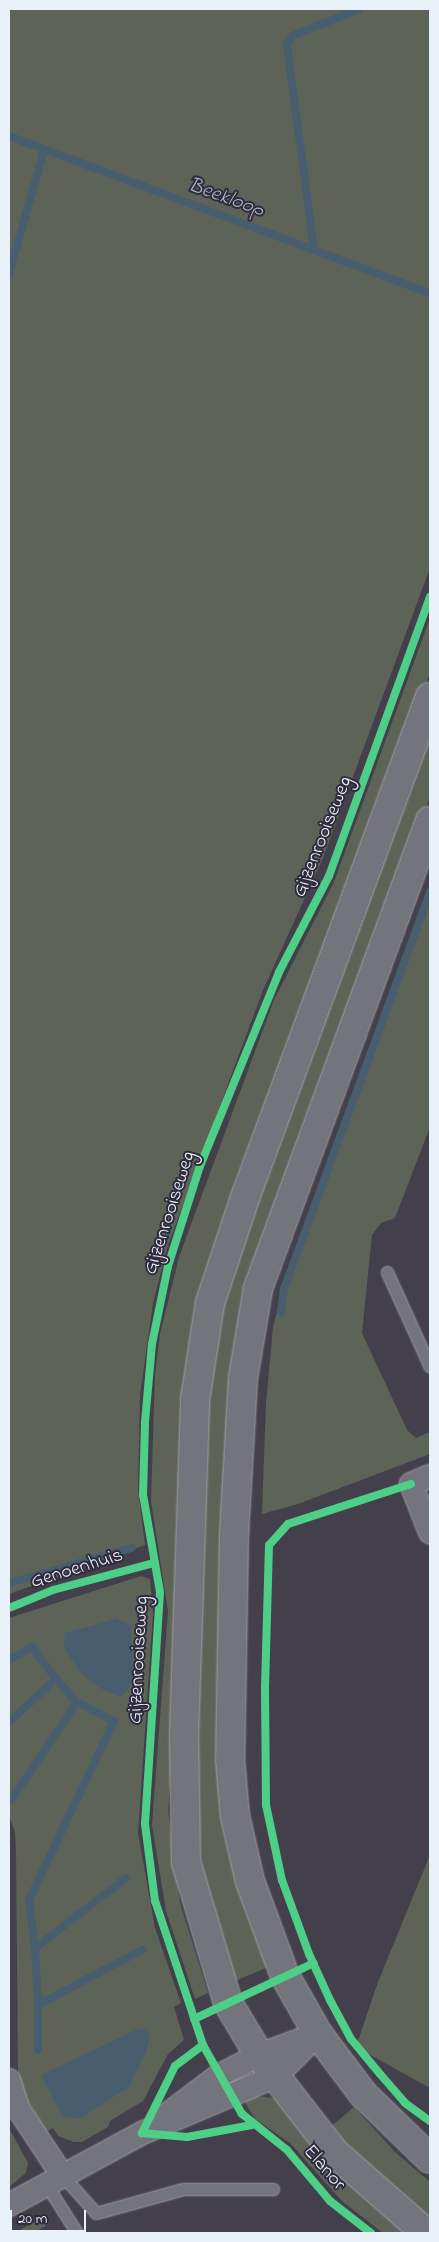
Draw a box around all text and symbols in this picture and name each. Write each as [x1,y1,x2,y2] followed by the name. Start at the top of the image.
[185,173,267,223] water label: Beekloop
[288,773,358,901] street label: Gijzenrooiseweg
[139,1148,201,1278] street label: Gijzenrooiseweg
[28,1544,126,1594] street label: Genoenhuis
[124,1595,154,1725] street label: Gijzenrooiseweg
[298,2140,350,2196] street label: Elanor
[12,2200,89,2232] scale bar
[18,2208,47,2230] text: 20 m

